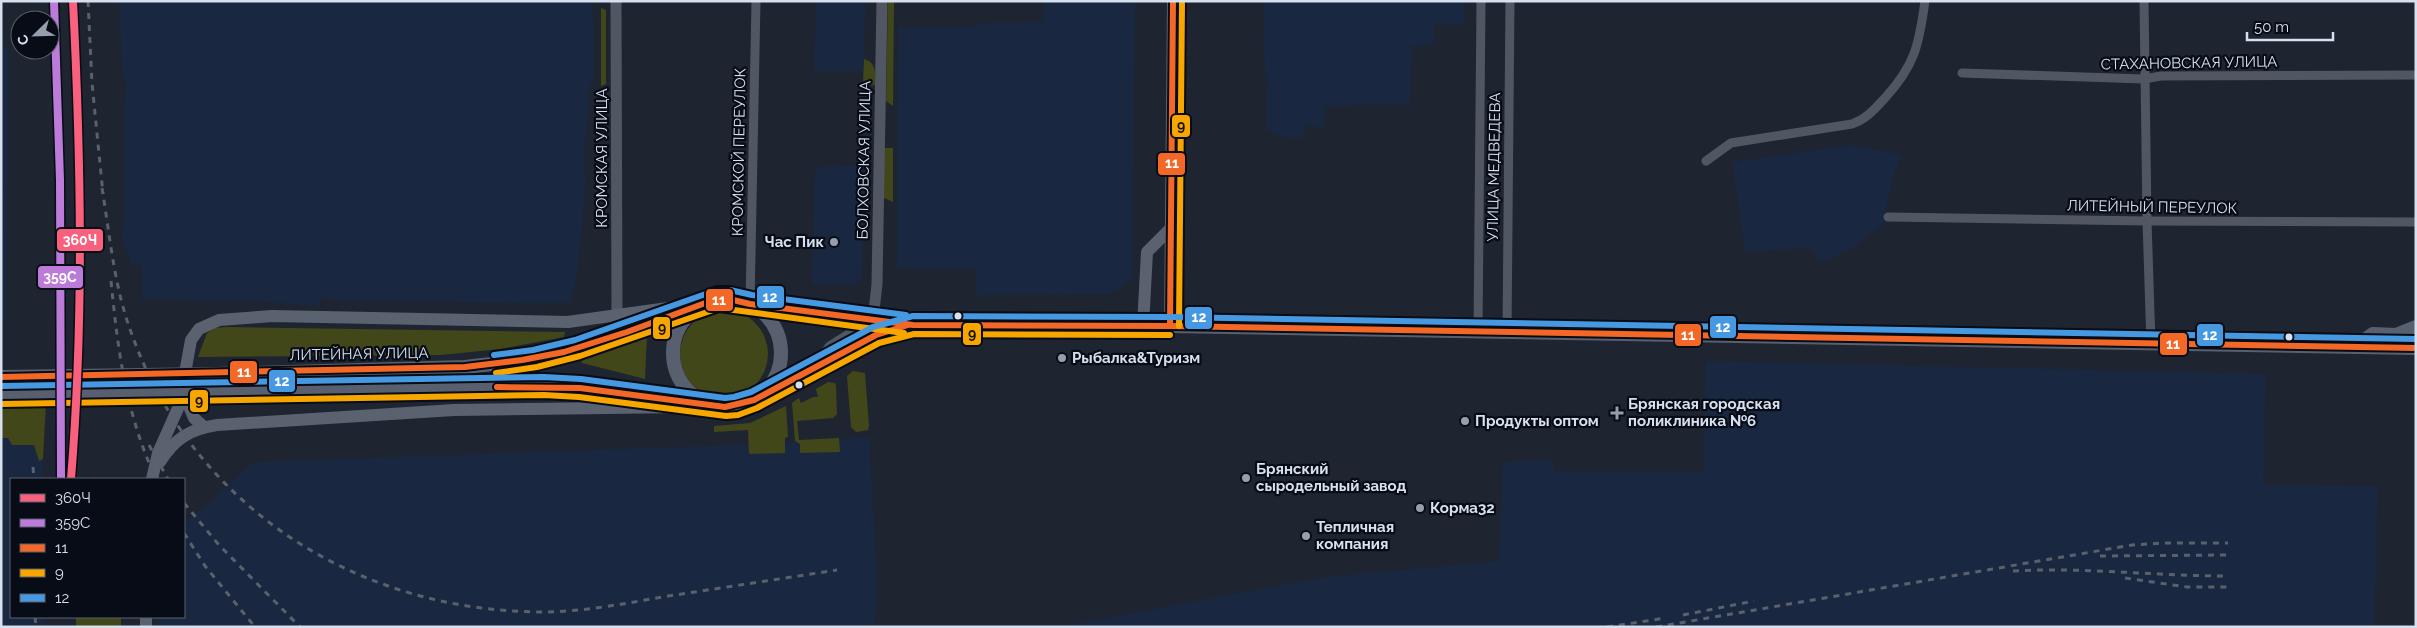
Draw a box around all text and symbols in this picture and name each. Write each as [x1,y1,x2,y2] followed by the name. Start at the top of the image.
[10,10,60,60] north arrow
[2247,10,2333,42] scale bar
[2254,18,2289,36] text: 50 m
[14,32,32,48] text: С
[2101,52,2277,74] street label: СТАХАНОВСКАЯ УЛИЦА
[729,67,749,236] street label: КРОМСКОЙ ПЕРЕУЛОК
[854,81,874,239] street label: БОЛХОВСКАЯ УЛИЦА
[593,88,611,228] street label: КРОМСКАЯ УЛИЦА
[1484,92,1504,242] street label: УЛИЦА МЕДВЕДЕВА
[1171,114,1191,138] line badge: 9
[1177,118,1185,134] text: 9
[1157,152,1186,176] line badge: 11
[1165,155,1179,171] text: 11
[2067,197,2238,217] street label: ЛИТЕЙНЫЙ ПЕРЕУЛОК
[56,228,104,252] line badge: 360Ч
[63,232,97,248] text: 360Ч
[765,233,824,251] place label: Час Пик
[828,236,840,248] marker: Час Пик
[37,265,84,289] line badge: 359С
[43,269,77,285] text: 359С
[756,285,785,309] line badge: 12
[705,288,734,312] line badge: 11
[763,289,778,305] text: 12
[712,292,726,308] text: 11
[1184,306,1213,330] line badge: 12
[1192,309,1207,325] text: 12
[953,311,963,321] unlabelled marker
[1709,315,1737,339] line badge: 12
[652,316,671,340] line badge: 9
[1716,319,1731,335] text: 12
[658,320,666,336] text: 9
[962,322,982,346] line badge: 9
[1674,323,1702,347] line badge: 11
[2196,323,2224,347] line badge: 12
[968,326,976,342] text: 9
[1681,327,1695,343] text: 11
[2203,327,2218,343] text: 12
[2159,332,2188,356] line badge: 11
[2284,332,2294,342] unlabelled marker
[2166,336,2180,352] text: 11
[289,344,429,364] street label: ЛИТЕЙНАЯ УЛИЦА
[1072,349,1200,367] place label: Рыбалка&Туризм
[1056,352,1068,364] marker: Рыбалка&Туризм
[229,360,258,384] line badge: 11
[237,364,251,380] text: 11
[268,369,296,393] line badge: 12
[275,373,290,389] text: 12
[794,380,804,390] unlabelled marker
[189,389,209,413] line badge: 9
[195,393,203,409] text: 9
[1628,395,1780,430] place label: Брянская городская поликлиника №6
[1610,406,1624,420] marker: Брянская городская поликлиника №6
[1475,412,1599,430] place label: Продукты оптом
[1459,415,1471,427] marker: Продукты оптом
[1256,460,1407,495] place label: Брянский сыродельный завод
[1240,472,1252,484] marker: Брянский сыродельный завод
[10,478,185,618] legend
[55,489,91,507] text: 360Ч
[1430,499,1495,517] place label: Корма32
[1414,502,1426,514] marker: Корма32
[55,514,90,532] text: 359С
[1316,518,1394,553] place label: Тепличная компания
[1300,530,1312,542] marker: Тепличная компания
[55,539,68,557] text: 11
[55,564,64,582] text: 9
[55,589,69,607] text: 12

